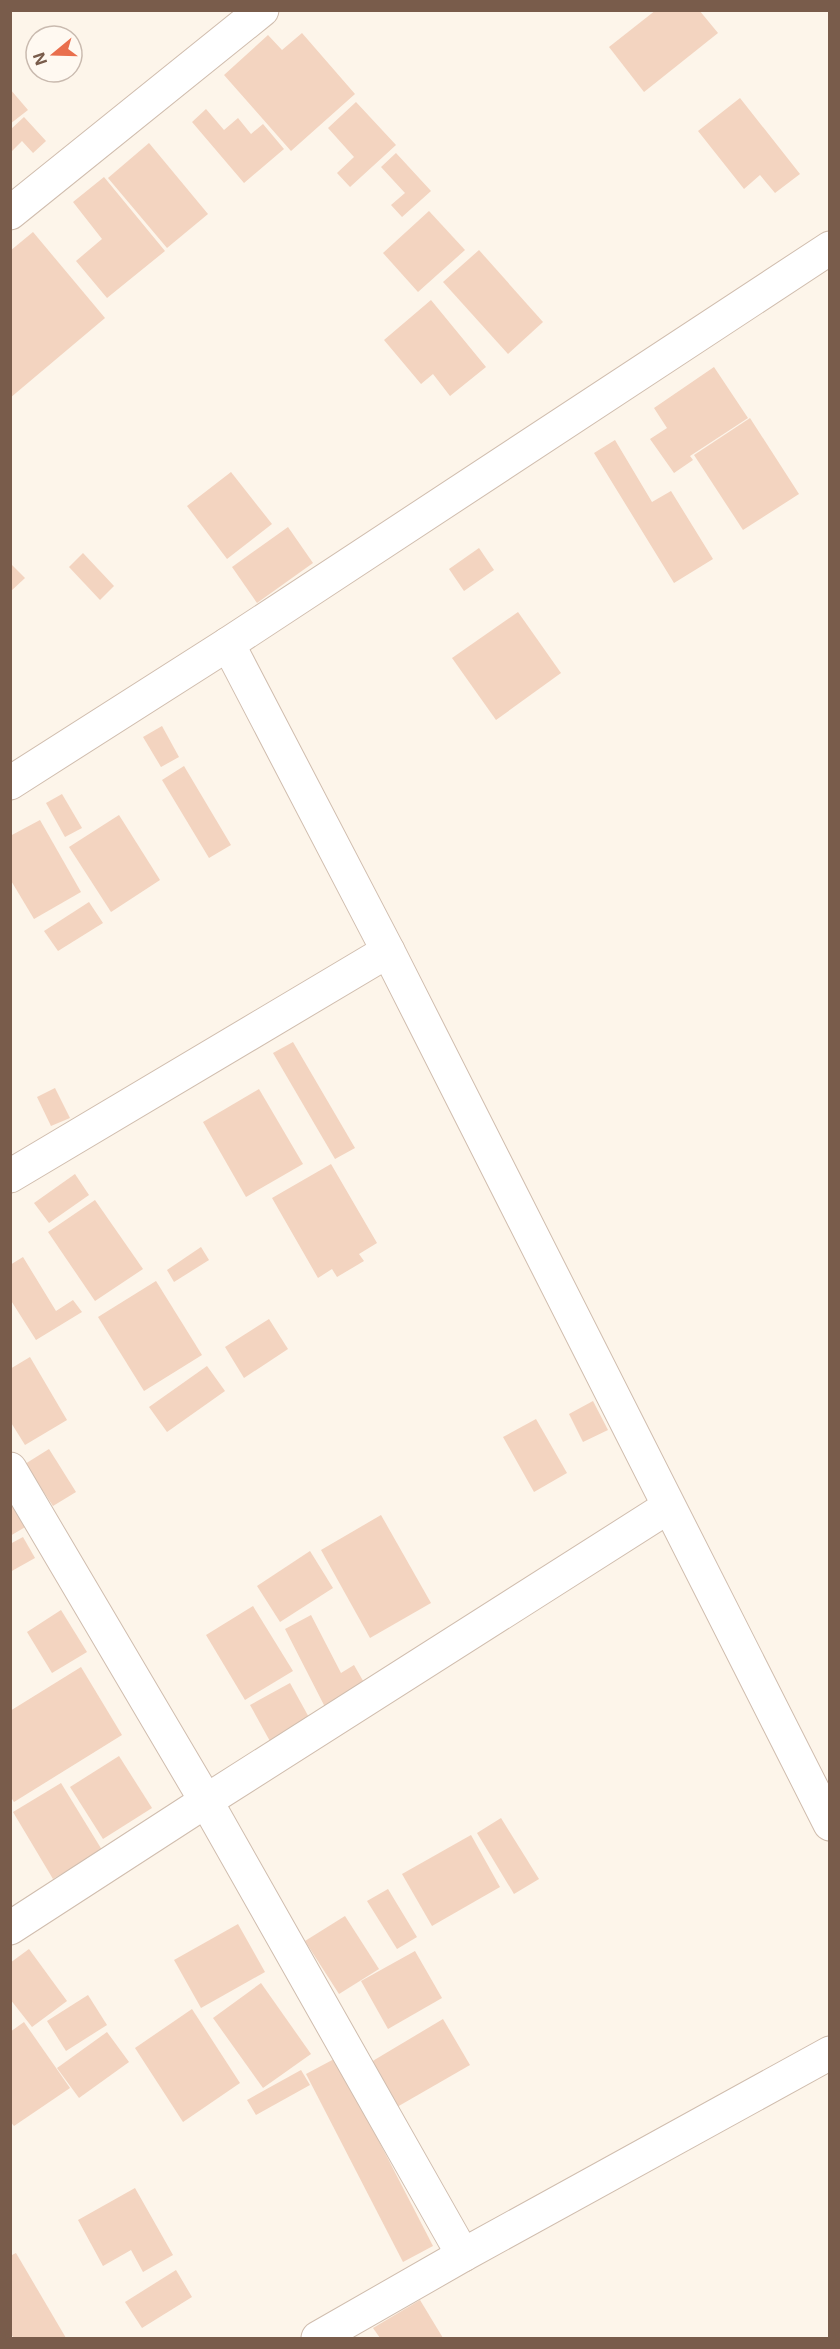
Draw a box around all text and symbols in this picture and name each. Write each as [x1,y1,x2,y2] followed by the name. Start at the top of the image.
[24,24,84,84] north arrow
[28,50,51,68] text: N

